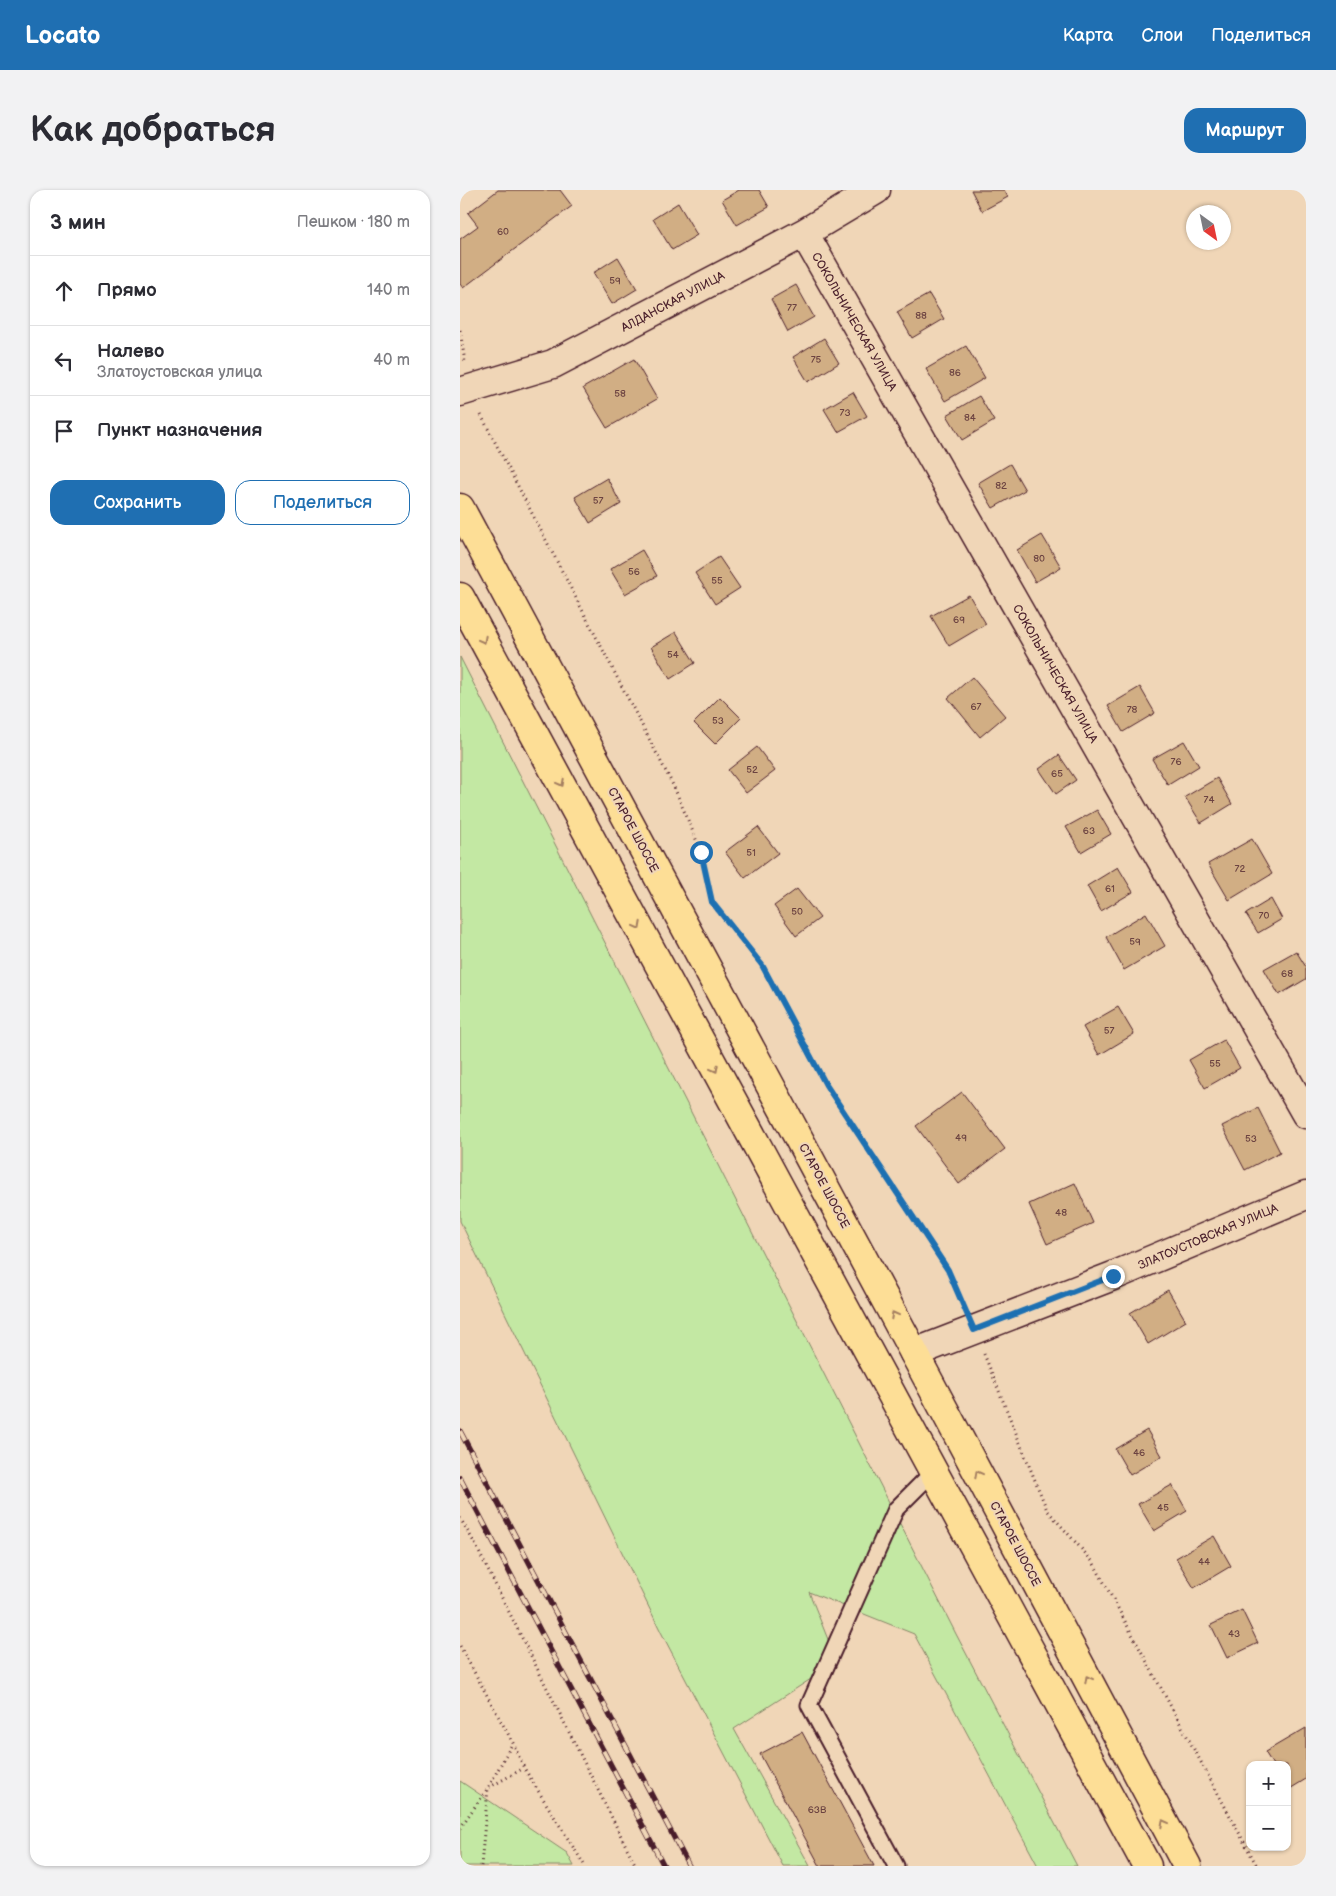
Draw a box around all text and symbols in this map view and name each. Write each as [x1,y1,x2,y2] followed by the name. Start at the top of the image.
[25,21,100,50] text: Locato
[1063,25,1113,46] text: Карта
[1141,25,1183,46] text: Слои
[1211,25,1311,46] text: Поделиться
[1184,108,1306,153] button: Маршрут
[30,109,276,152] text: Как добраться
[1186,205,1231,250] north arrow
[50,210,106,235] text: 3 мин
[297,213,410,232] text: Пешком · 180 m
[497,226,509,238] house number: 60
[808,250,900,395] street label: СОКОЛЬНИЧЕСКАЯ УЛИЦА
[618,268,728,336] street label: АЛДАНСКАЯ УЛИЦА
[609,275,621,287] house number: 59
[50,277,78,305] icon: ahead
[97,279,157,302] text: Прямо
[367,281,410,300] text: 140 m
[787,302,797,314] house number: 77
[915,310,927,322] house number: 88
[97,340,164,363] text: Налево
[50,347,78,375] icon: left
[373,351,410,370] text: 40 m
[811,354,822,366] house number: 75
[97,363,263,382] text: Златоустовская улица
[949,367,961,379] house number: 86
[614,388,626,400] house number: 58
[839,407,851,419] house number: 73
[964,412,976,424] house number: 84
[50,417,78,445] icon: arrive
[97,419,262,442] text: Пункт назначения
[50,480,225,525] button: Сохранить
[235,480,410,525] button: Поделиться
[995,480,1007,492] house number: 82
[593,495,603,507] house number: 57
[1033,553,1045,565] house number: 80
[628,566,640,578] house number: 56
[711,575,723,587] house number: 55
[1009,602,1101,747] street label: СОКОЛЬНИЧЕСКАЯ УЛИЦА
[953,614,965,626] house number: 69
[477,635,487,644] one-way arrow
[667,649,679,661] house number: 54
[970,701,982,713] house number: 67
[1127,704,1138,716] house number: 78
[712,715,724,727] house number: 53
[1170,756,1182,768] house number: 76
[746,764,758,776] house number: 52
[1051,768,1063,780] house number: 65
[554,778,564,787] one-way arrow
[604,785,662,875] street label: СТАРОЕ ШОССЕ
[1203,794,1215,806] house number: 74
[1083,825,1095,837] house number: 63
[690,841,713,864] route start
[746,847,756,859] house number: 51
[1235,863,1246,875] house number: 72
[1105,883,1115,895] house number: 61
[791,906,803,918] house number: 50
[1259,910,1270,922] house number: 70
[632,921,642,930] one-way arrow
[1129,936,1141,948] house number: 59
[1281,968,1293,980] house number: 68
[1104,1025,1114,1037] house number: 57
[1209,1058,1221,1070] house number: 55
[709,1064,719,1073] one-way arrow
[955,1132,967,1144] house number: 49
[1245,1133,1257,1145] house number: 53
[795,1141,853,1231] street label: СТАРОЕ ШОССЕ
[1136,1200,1281,1273] street label: ЗЛАТОУСТОВСКАЯ УЛИЦА
[1055,1207,1067,1219] house number: 48
[1102,1265,1125,1288] route end
[890,1312,900,1321] one-way arrow
[1133,1447,1145,1459] house number: 46
[974,1470,984,1479] one-way arrow
[986,1499,1044,1589] street label: СТАРОЕ ШОССЕ
[1157,1502,1169,1514] house number: 45
[1198,1556,1210,1568] house number: 44
[1228,1628,1240,1640] house number: 43
[1084,1676,1094,1685] one-way arrow
[1246,1761,1291,1851] map controls
[1246,1761,1291,1806] button: +
[808,1804,827,1816] house number: 63В
[1246,1806,1291,1851] button: −
[1160,1819,1170,1828] one-way arrow

